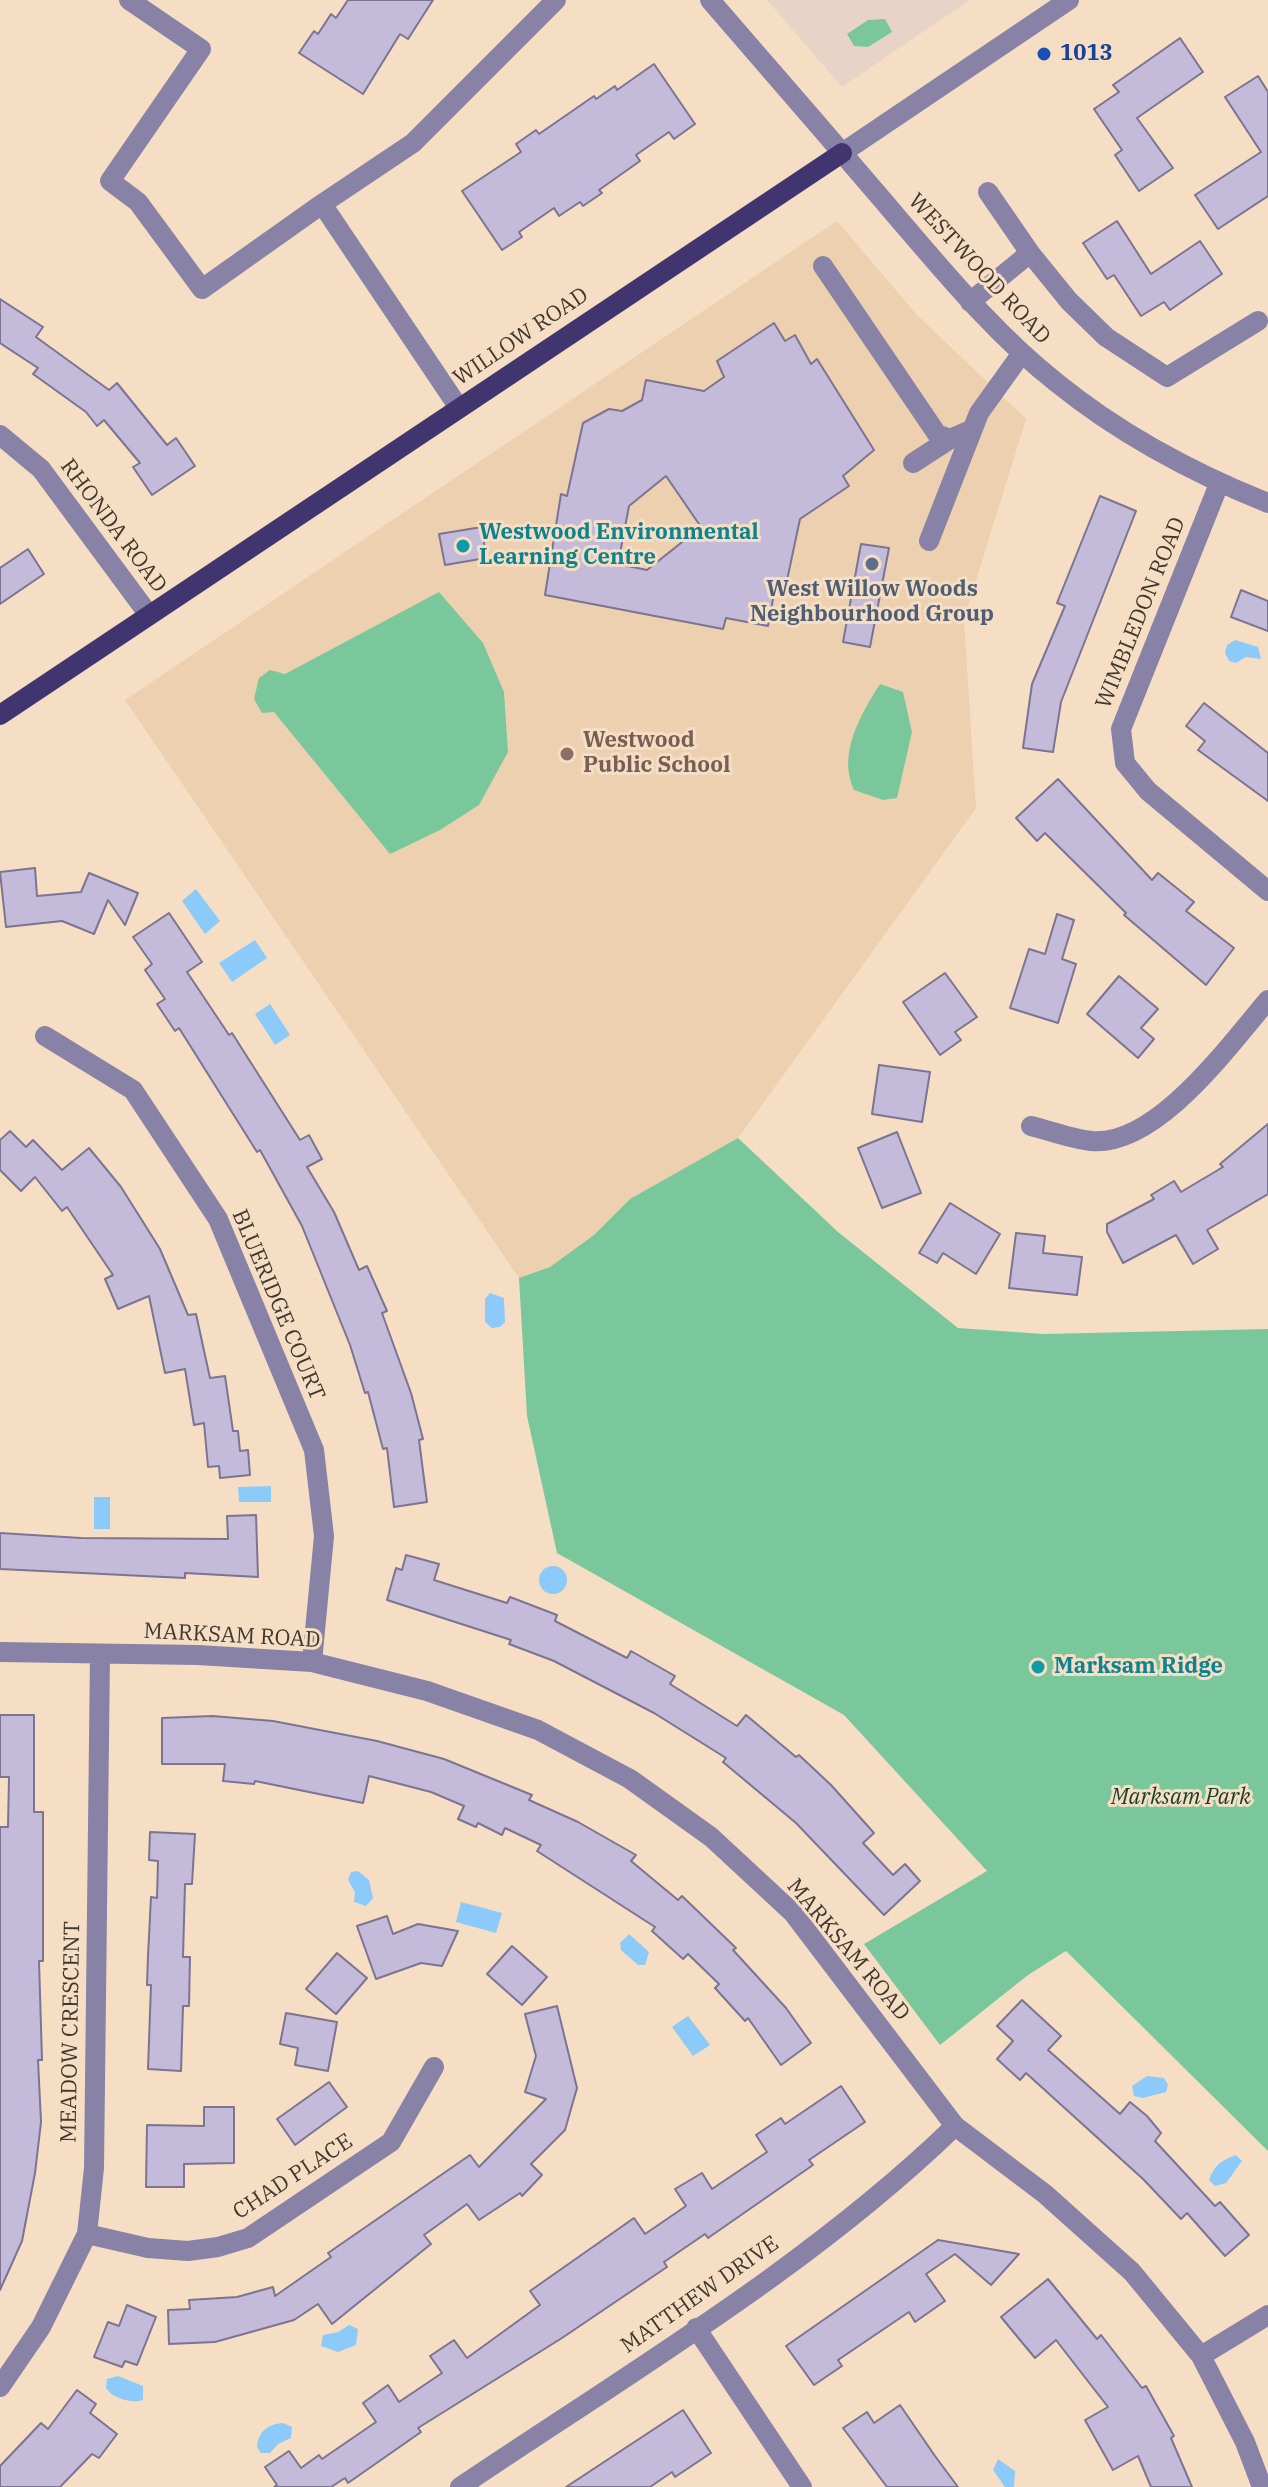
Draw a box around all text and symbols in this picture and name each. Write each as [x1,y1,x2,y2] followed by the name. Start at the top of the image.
[1060,41,1113,67] place label: 1013
[1035,45,1053,63] marker: 1013
[902,188,1056,350] street label: WESTWOOD ROAD
[449,282,593,392] street label: WILLOW ROAD
[54,454,172,598] street label: RHONDA ROAD
[1091,513,1191,713] street label: WIMBLEDON ROAD
[479,520,759,572] place label: Westwood Environmental Learning Centre
[454,537,472,555] marker: Westwood Environmental Learning Centre
[863,555,881,573] marker: West Willow Woods Neighbourhood Group
[750,577,994,628] place label: West Willow Woods Neighbourhood Group
[583,728,730,780] place label: Westwood Public School
[558,745,576,763] marker: Westwood Public School
[226,1206,330,1404] street label: BLUERIDGE COURT
[143,1618,321,1654] street label: MARKSAM ROAD
[1054,1654,1223,1680] place label: Marksam Ridge
[1029,1658,1047,1676] marker: Marksam Ridge
[1111,1785,1251,1811] park label: Marksam Park
[781,1874,915,2026] street label: MARKSAM ROAD
[56,1921,86,2143] street label: MEADOW CRESCENT
[228,2129,358,2225] street label: CHAD PLACE
[616,2231,784,2359] street label: MATTHEW DRIVE

